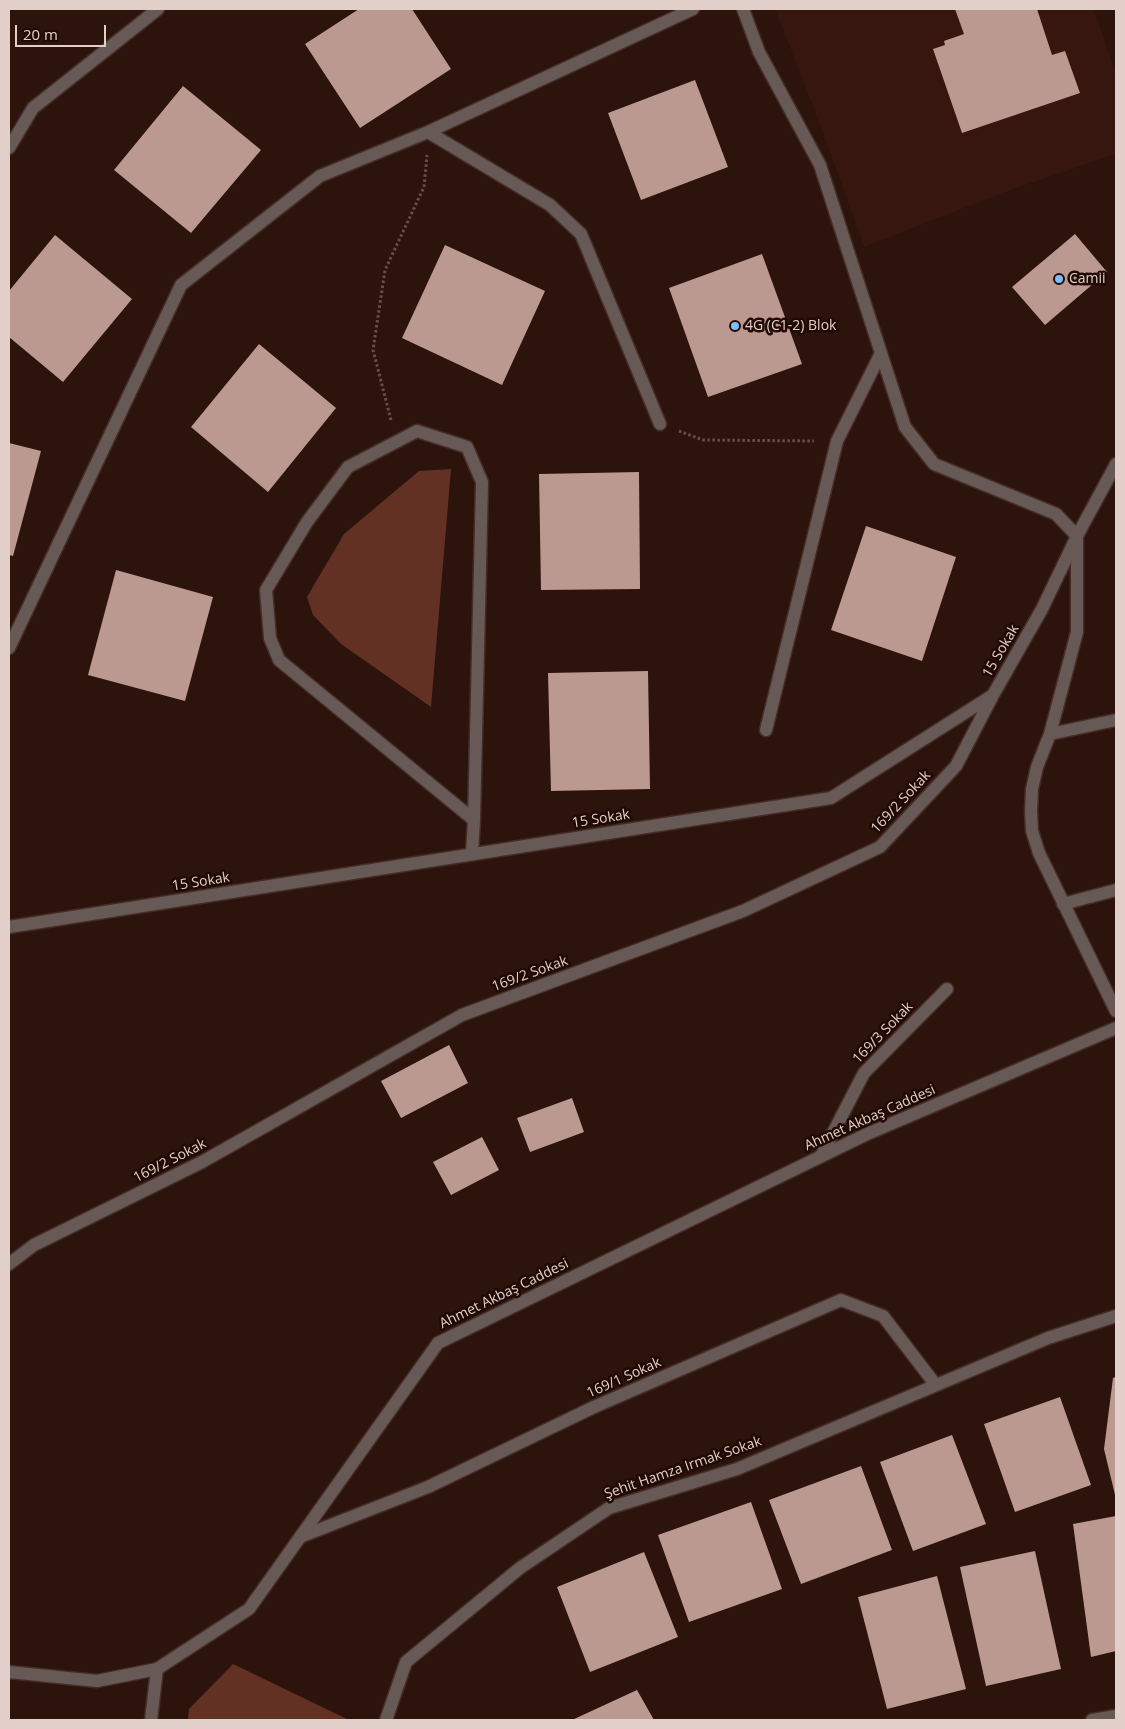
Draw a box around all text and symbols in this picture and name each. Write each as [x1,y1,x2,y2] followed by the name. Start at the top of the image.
[18,15,109,47] scale bar
[23,24,58,44] text: 20 m
[1069,271,1106,287] place label: Camii
[1053,273,1065,285] marker: Camii
[745,318,836,334] place label: 4G (C1-2) Blok
[729,320,741,332] marker: 4G (C1-2) Blok
[979,622,1023,680] street label: 15 Sokak
[868,767,934,837] street label: 169/2 Sokak
[571,806,631,832] street label: 15 Sokak
[171,869,231,895] street label: 15 Sokak
[490,953,570,995] street label: 169/2 Sokak
[849,999,917,1067] street label: 169/3 Sokak
[802,1082,938,1154] street label: Ahmet Akbaş Caddesi
[131,1135,209,1187] street label: 169/2 Sokak
[437,1255,571,1333] street label: Ahmet Akbaş Caddesi
[584,1354,664,1402] street label: 169/1 Sokak
[602,1433,764,1503] street label: Şehit Hamza Irmak Sokak

